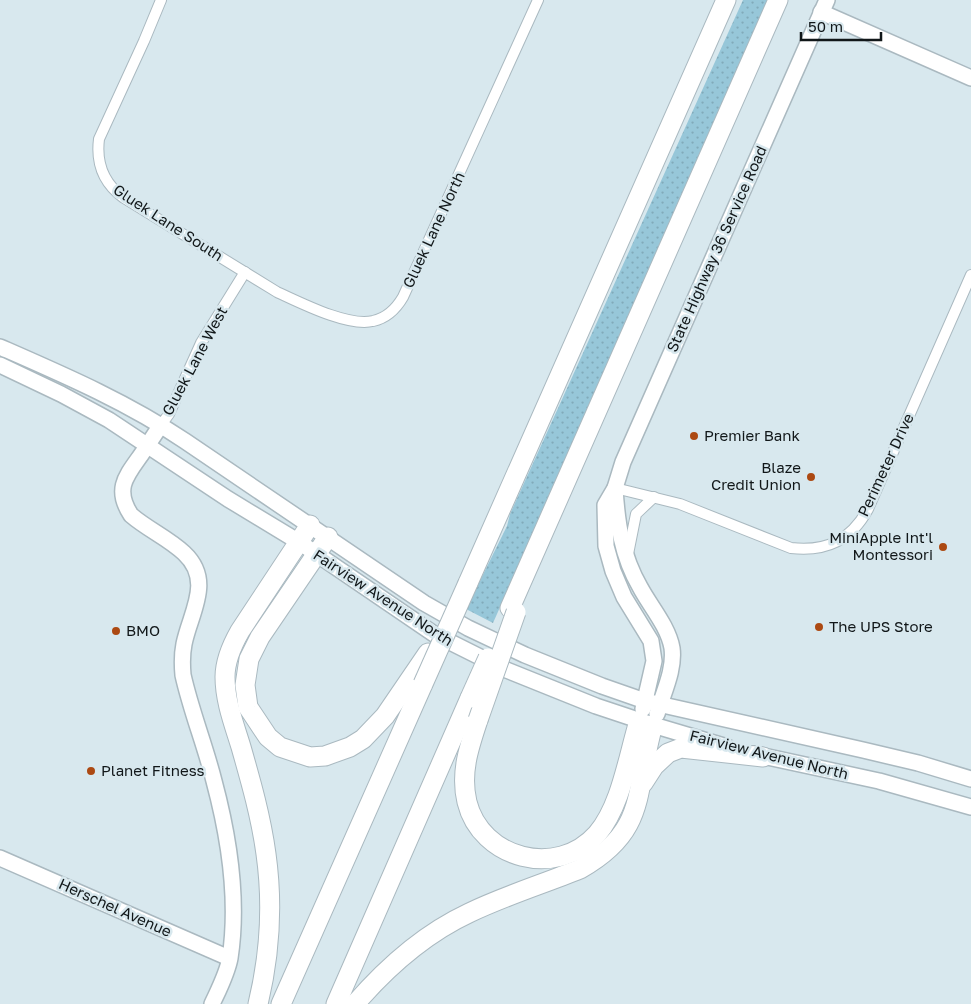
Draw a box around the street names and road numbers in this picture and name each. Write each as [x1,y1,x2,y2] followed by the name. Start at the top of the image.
[662,143,770,355] street label: State Highway 36 Service Road
[398,169,468,290] street label: Gluek Lane North
[110,180,227,264] street label: Gluek Lane South
[158,303,230,418] street label: Gluek Lane West
[853,410,917,519] street label: Perimeter Drive
[310,545,457,649] street label: Fairview Avenue North
[688,726,850,782] street label: Fairview Avenue North
[56,874,175,940] street label: Herschel Avenue

